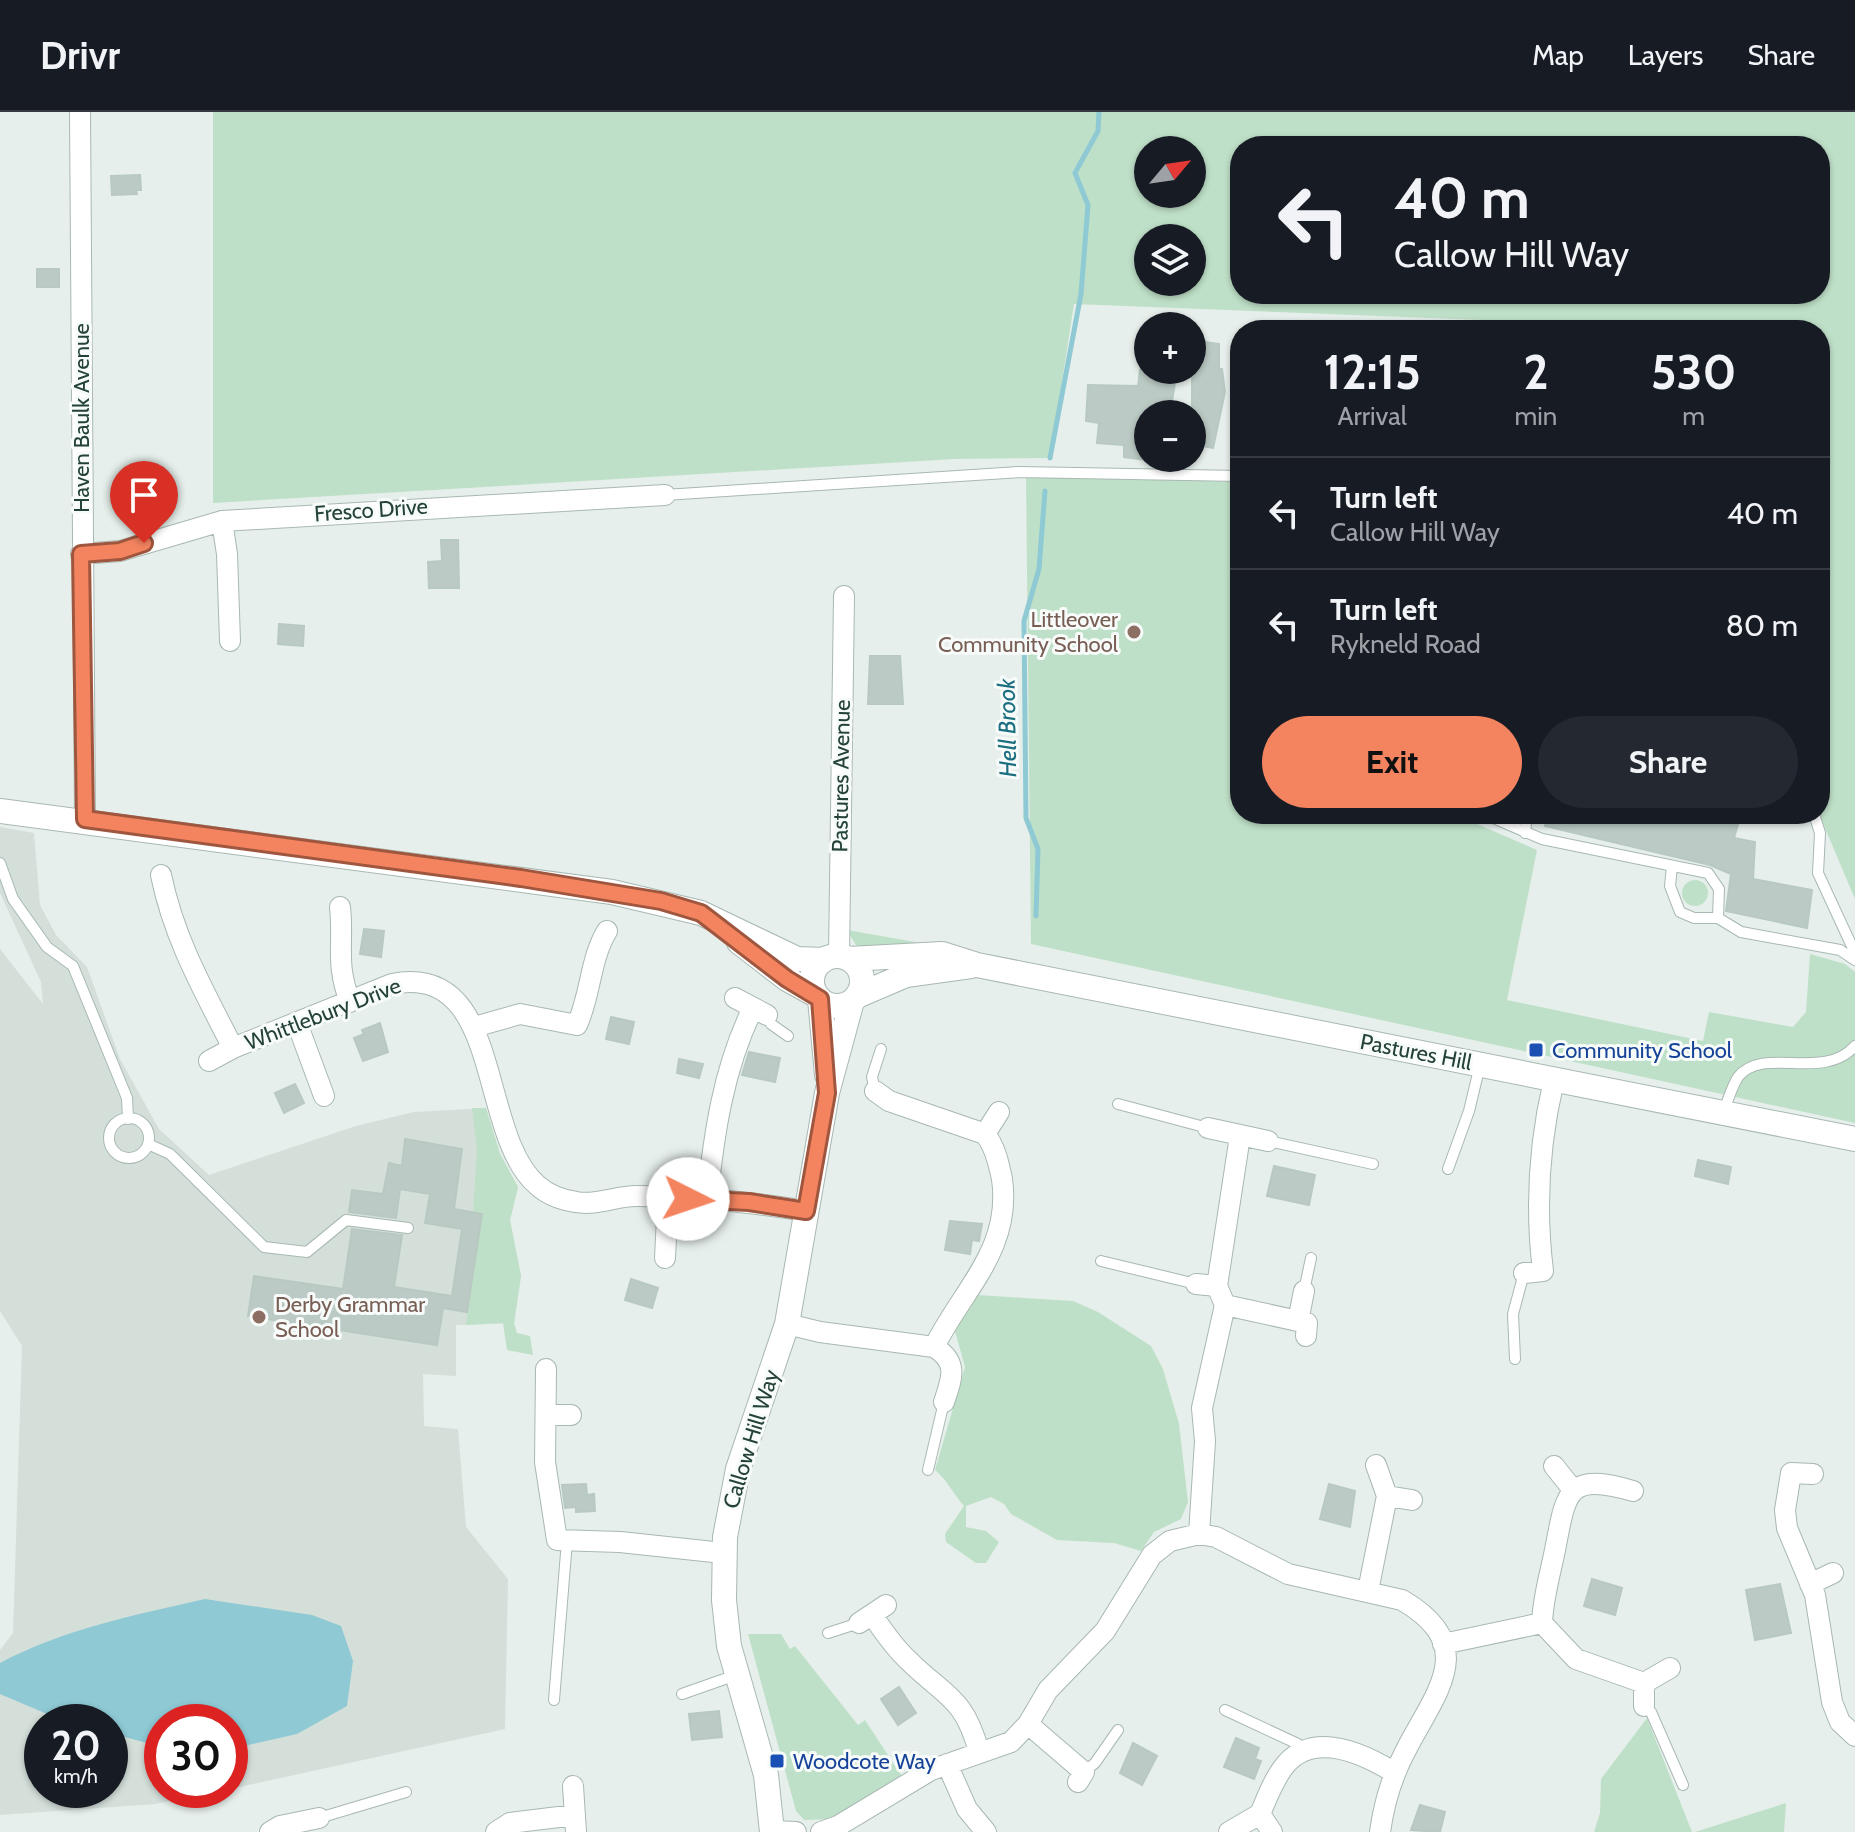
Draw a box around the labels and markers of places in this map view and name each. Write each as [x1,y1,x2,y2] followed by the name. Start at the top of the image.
[110,461,178,543] pin
[938,606,1119,658] place label: Littleover Community School
[1125,623,1143,641] marker: Littleover Community School
[1552,1037,1733,1064] place label: Community School
[1527,1041,1545,1059] marker: Community School
[275,1291,425,1343] place label: Derby Grammar School
[250,1308,268,1326] marker: Derby Grammar School
[793,1748,936,1775] place label: Woodcote Way
[768,1752,786,1770] marker: Woodcote Way

